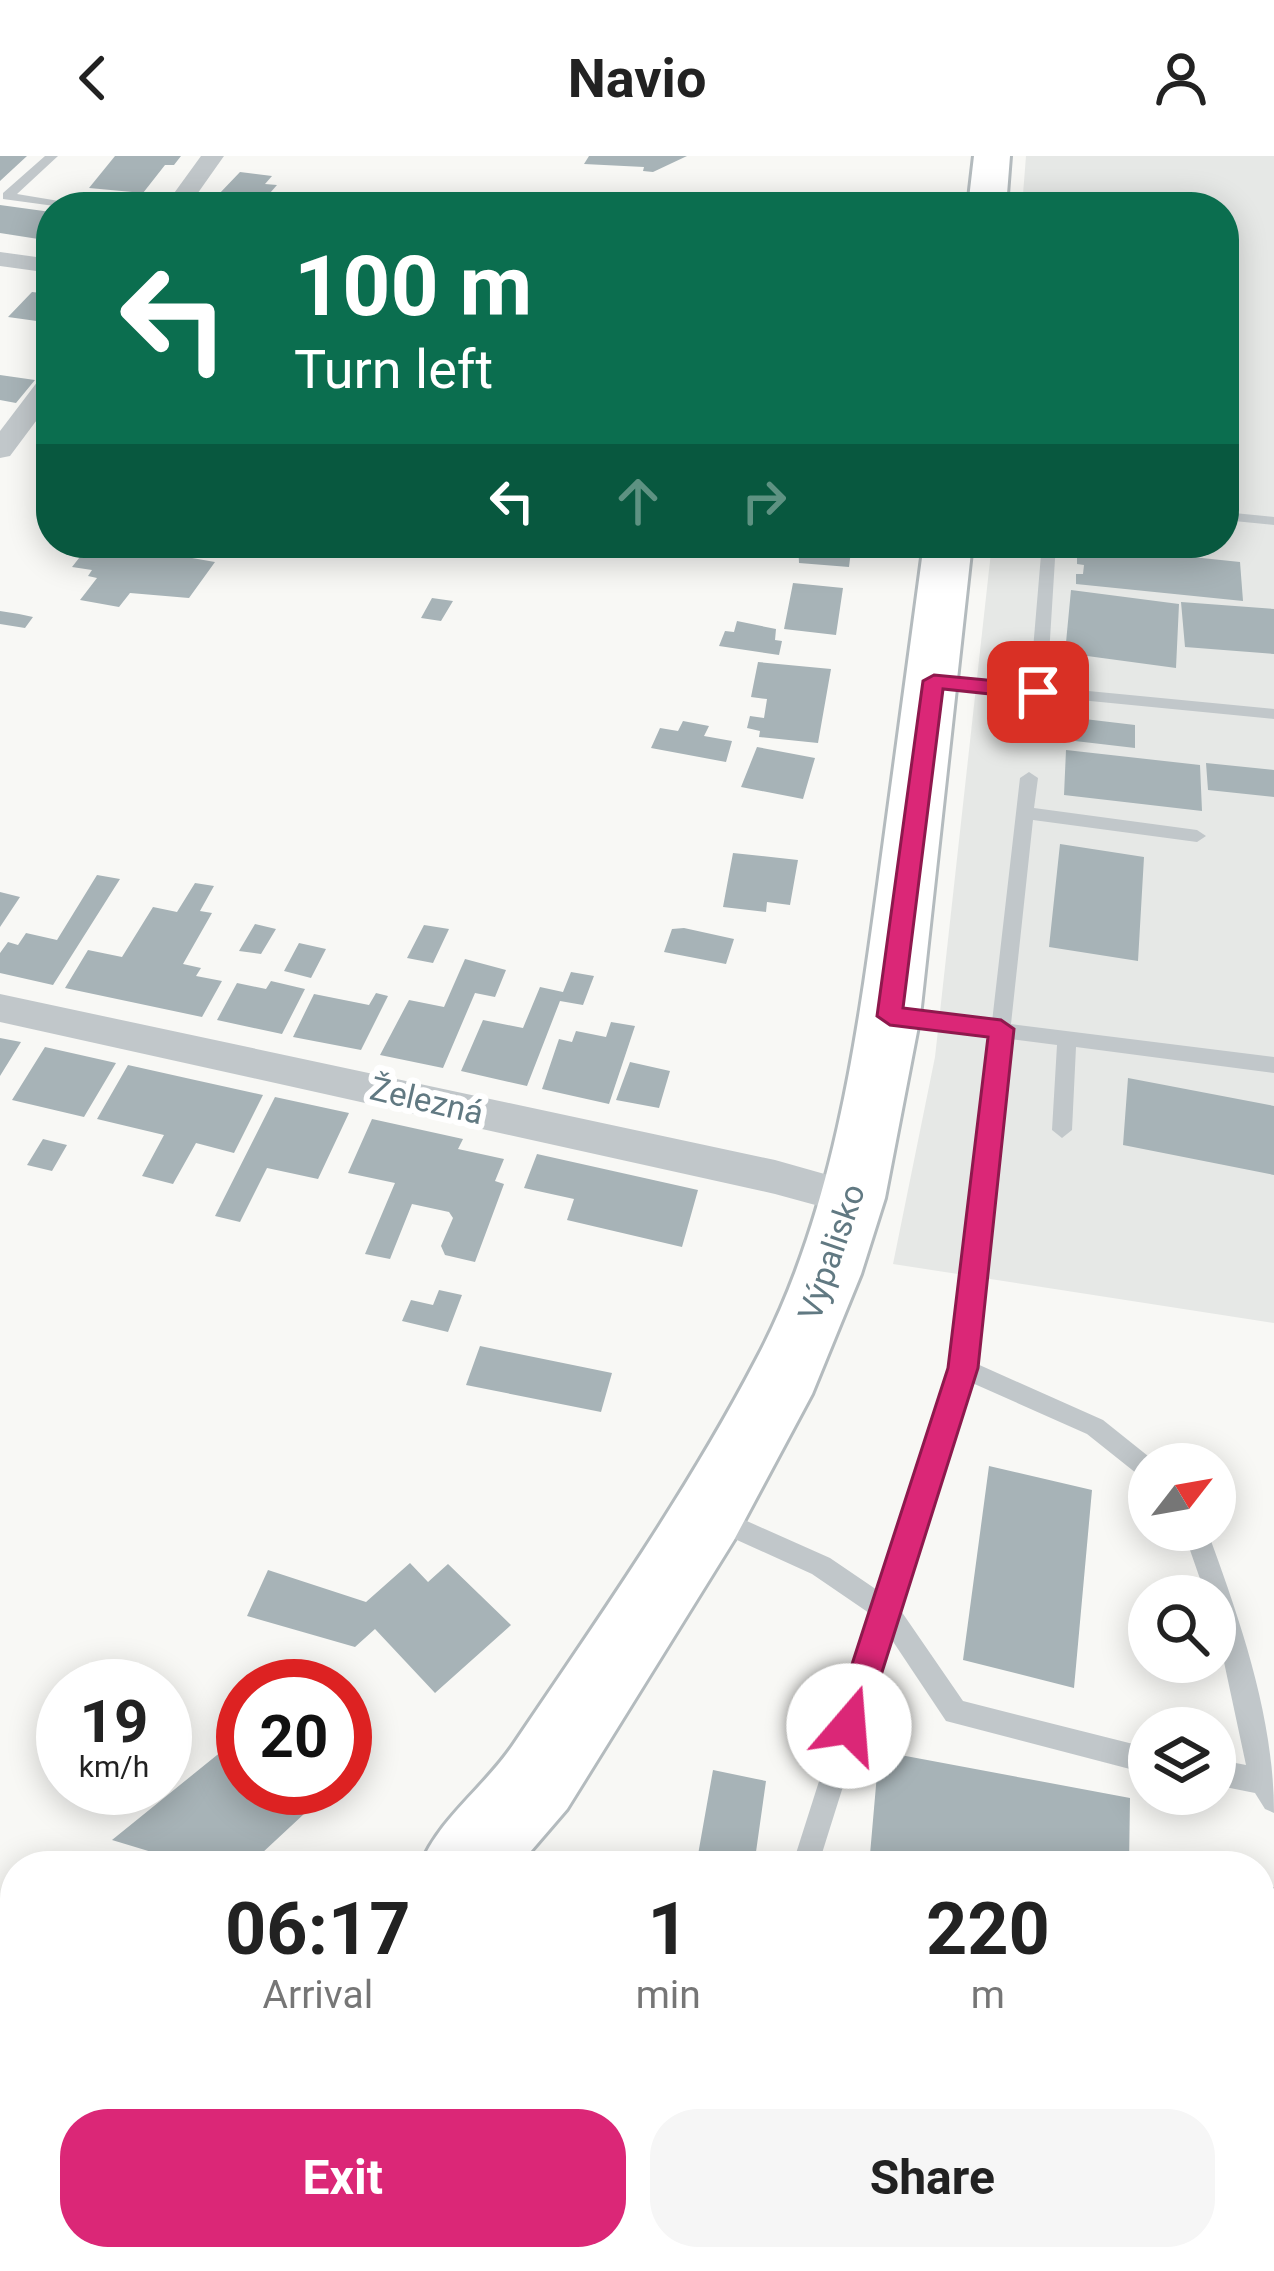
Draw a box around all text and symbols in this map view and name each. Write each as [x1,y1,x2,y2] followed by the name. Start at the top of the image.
[60,45,126,111] icon: back
[1148,45,1214,111] icon: person
[568,47,706,110] text: Navio
[294,237,532,336] text: 100 m
[96,240,252,396] icon: left
[294,338,493,401] text: Turn left
[479,468,545,534] icon: left
[605,468,671,534] icon: ahead
[731,468,797,534] icon: right
[987,641,1089,743] pin
[1005,659,1071,725] icon: arrive
[366,1069,487,1132] street label: Železná
[790,1179,873,1325] street label: Výpalisko
[1128,1443,1236,1551] north arrow
[1128,1443,1236,1815] map controls
[1128,1575,1236,1683] button: search
[216,1659,372,1815] speed limit sign: 20
[786,1663,912,1789] position arrow
[80,1686,148,1757] text: 19
[1128,1707,1236,1815] button: layers
[79,1749,149,1784] text: km/h
[225,1887,411,1972] text: 06:17
[648,1887,689,1972] text: 1
[926,1887,1050,1972] text: 220
[262,1972,373,2018] text: Arrival
[636,1972,701,2018] text: min
[971,1972,1005,2018] text: m
[60,2109,626,2247] button: Exit
[650,2109,1215,2247] button: Share

